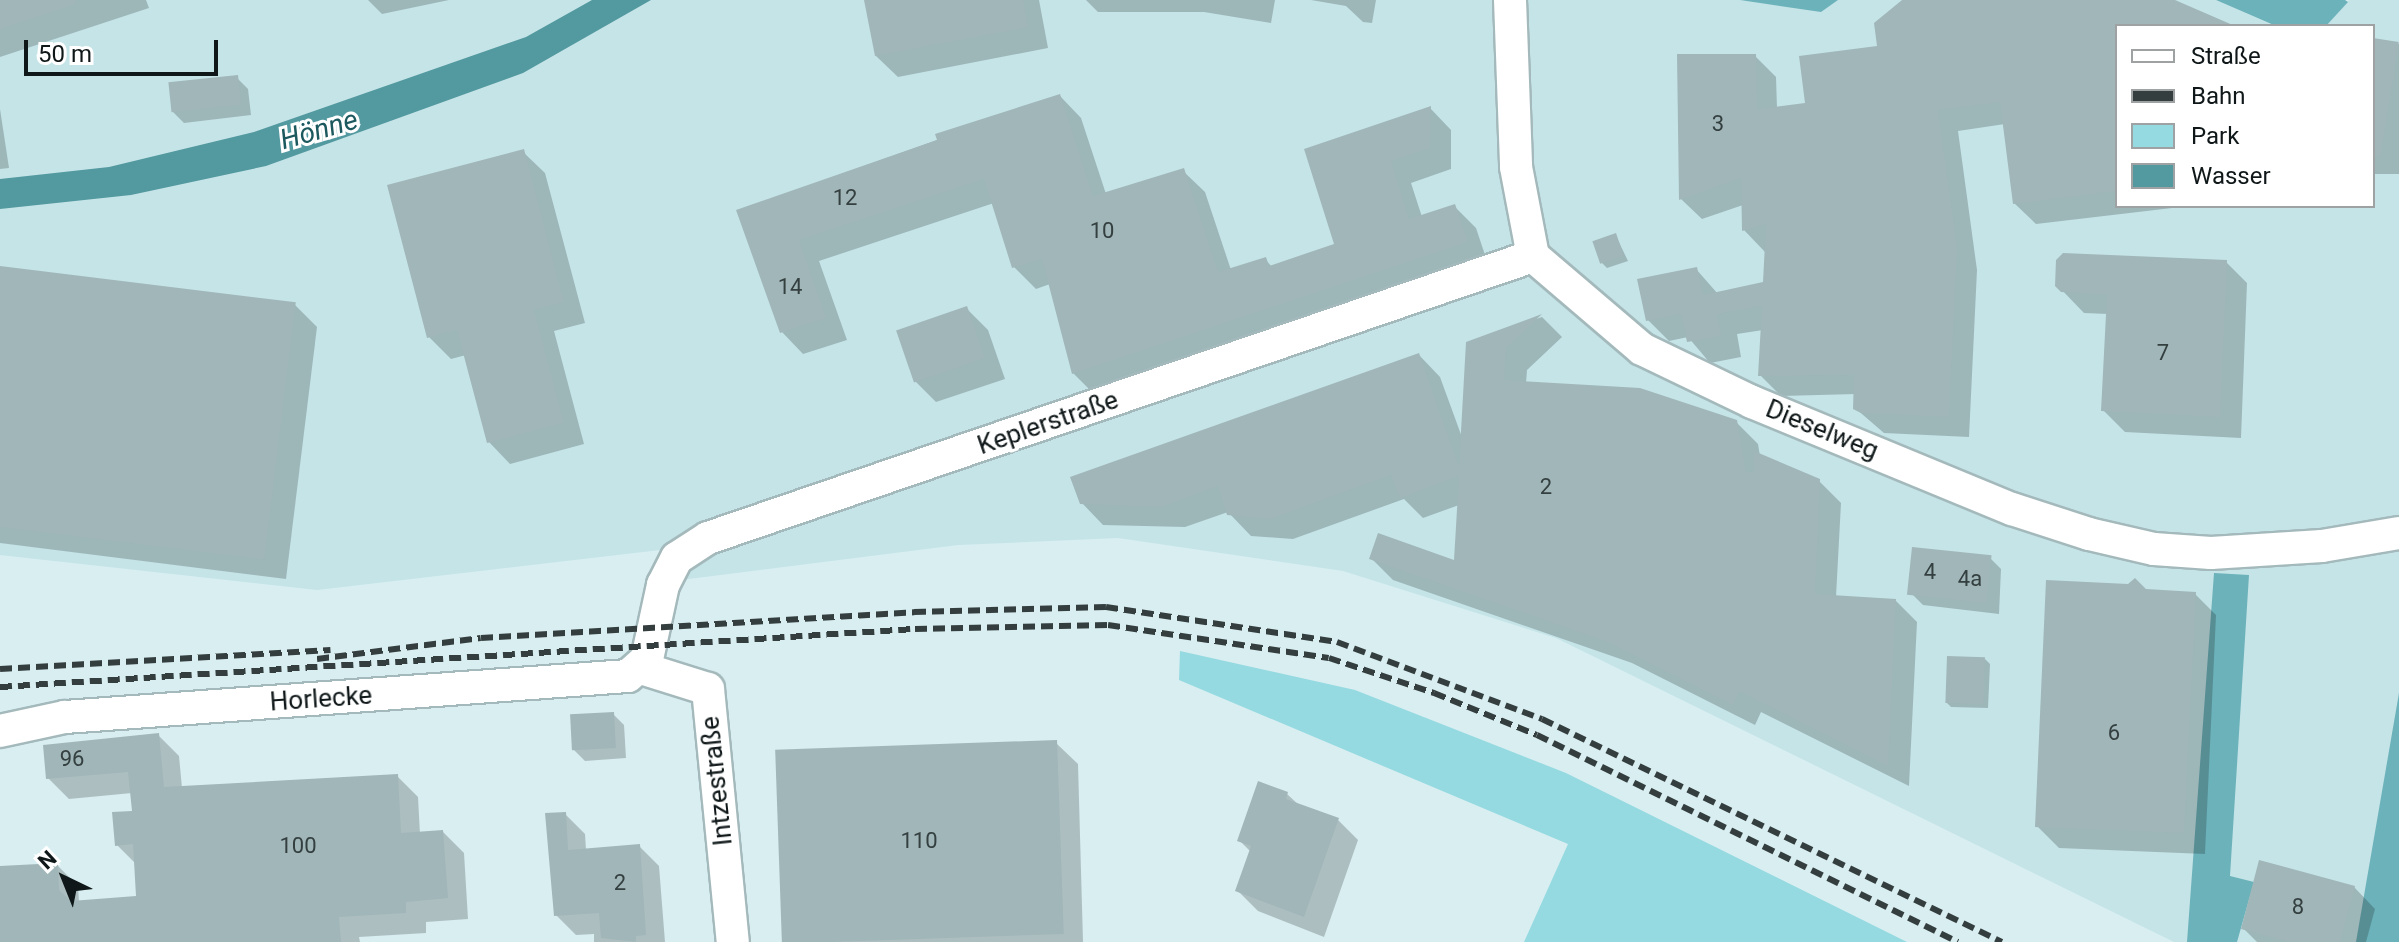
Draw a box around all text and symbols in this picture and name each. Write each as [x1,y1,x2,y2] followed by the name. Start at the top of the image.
[28,24,222,74] scale bar
[2115,24,2375,208] legend
[38,40,92,68] text: 50 m
[2191,42,2261,70] text: Straße
[2191,82,2245,110] text: Bahn
[276,103,362,157] water label: Hönne
[1712,111,1724,137] house number: 3
[2191,122,2239,150] text: Park
[2191,162,2271,190] text: Wasser
[833,185,857,211] house number: 12
[1090,218,1114,244] house number: 10
[778,274,802,300] house number: 14
[2157,340,2169,366] house number: 7
[973,384,1123,462] street label: Keplerstraße
[1761,393,1883,467] street label: Dieselweg
[1540,474,1552,500] house number: 2
[1924,559,1936,585] house number: 4
[1958,566,1982,592] house number: 4a
[269,680,373,718] street label: Horlecke
[695,715,739,847] street label: Intzestraße
[2108,720,2120,746] house number: 6
[60,746,84,772] house number: 96
[900,828,938,854] house number: 110
[279,833,317,859] house number: 100
[24,838,104,918] north arrow
[33,846,61,875] text: N
[614,870,626,896] house number: 2
[2292,894,2304,920] house number: 8

